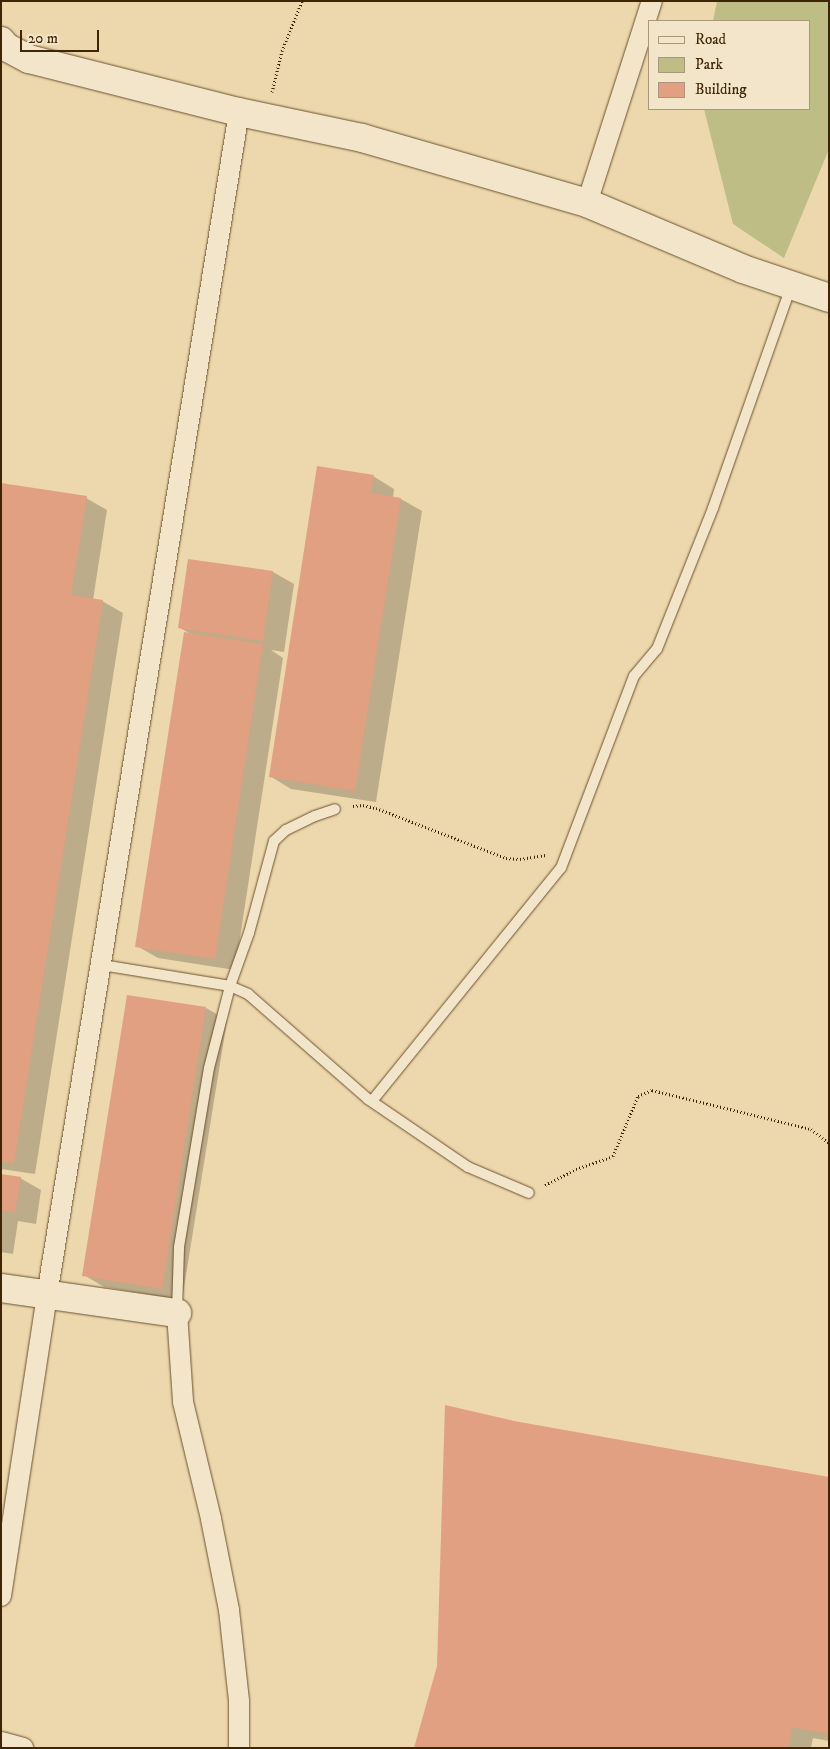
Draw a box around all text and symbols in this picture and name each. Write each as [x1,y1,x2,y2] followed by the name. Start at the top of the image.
[22,20,101,52] scale bar
[648,20,810,110] legend
[28,29,58,48] text: 20 m
[695,30,726,49] text: Road
[695,55,723,74] text: Park
[695,80,747,99] text: Building

